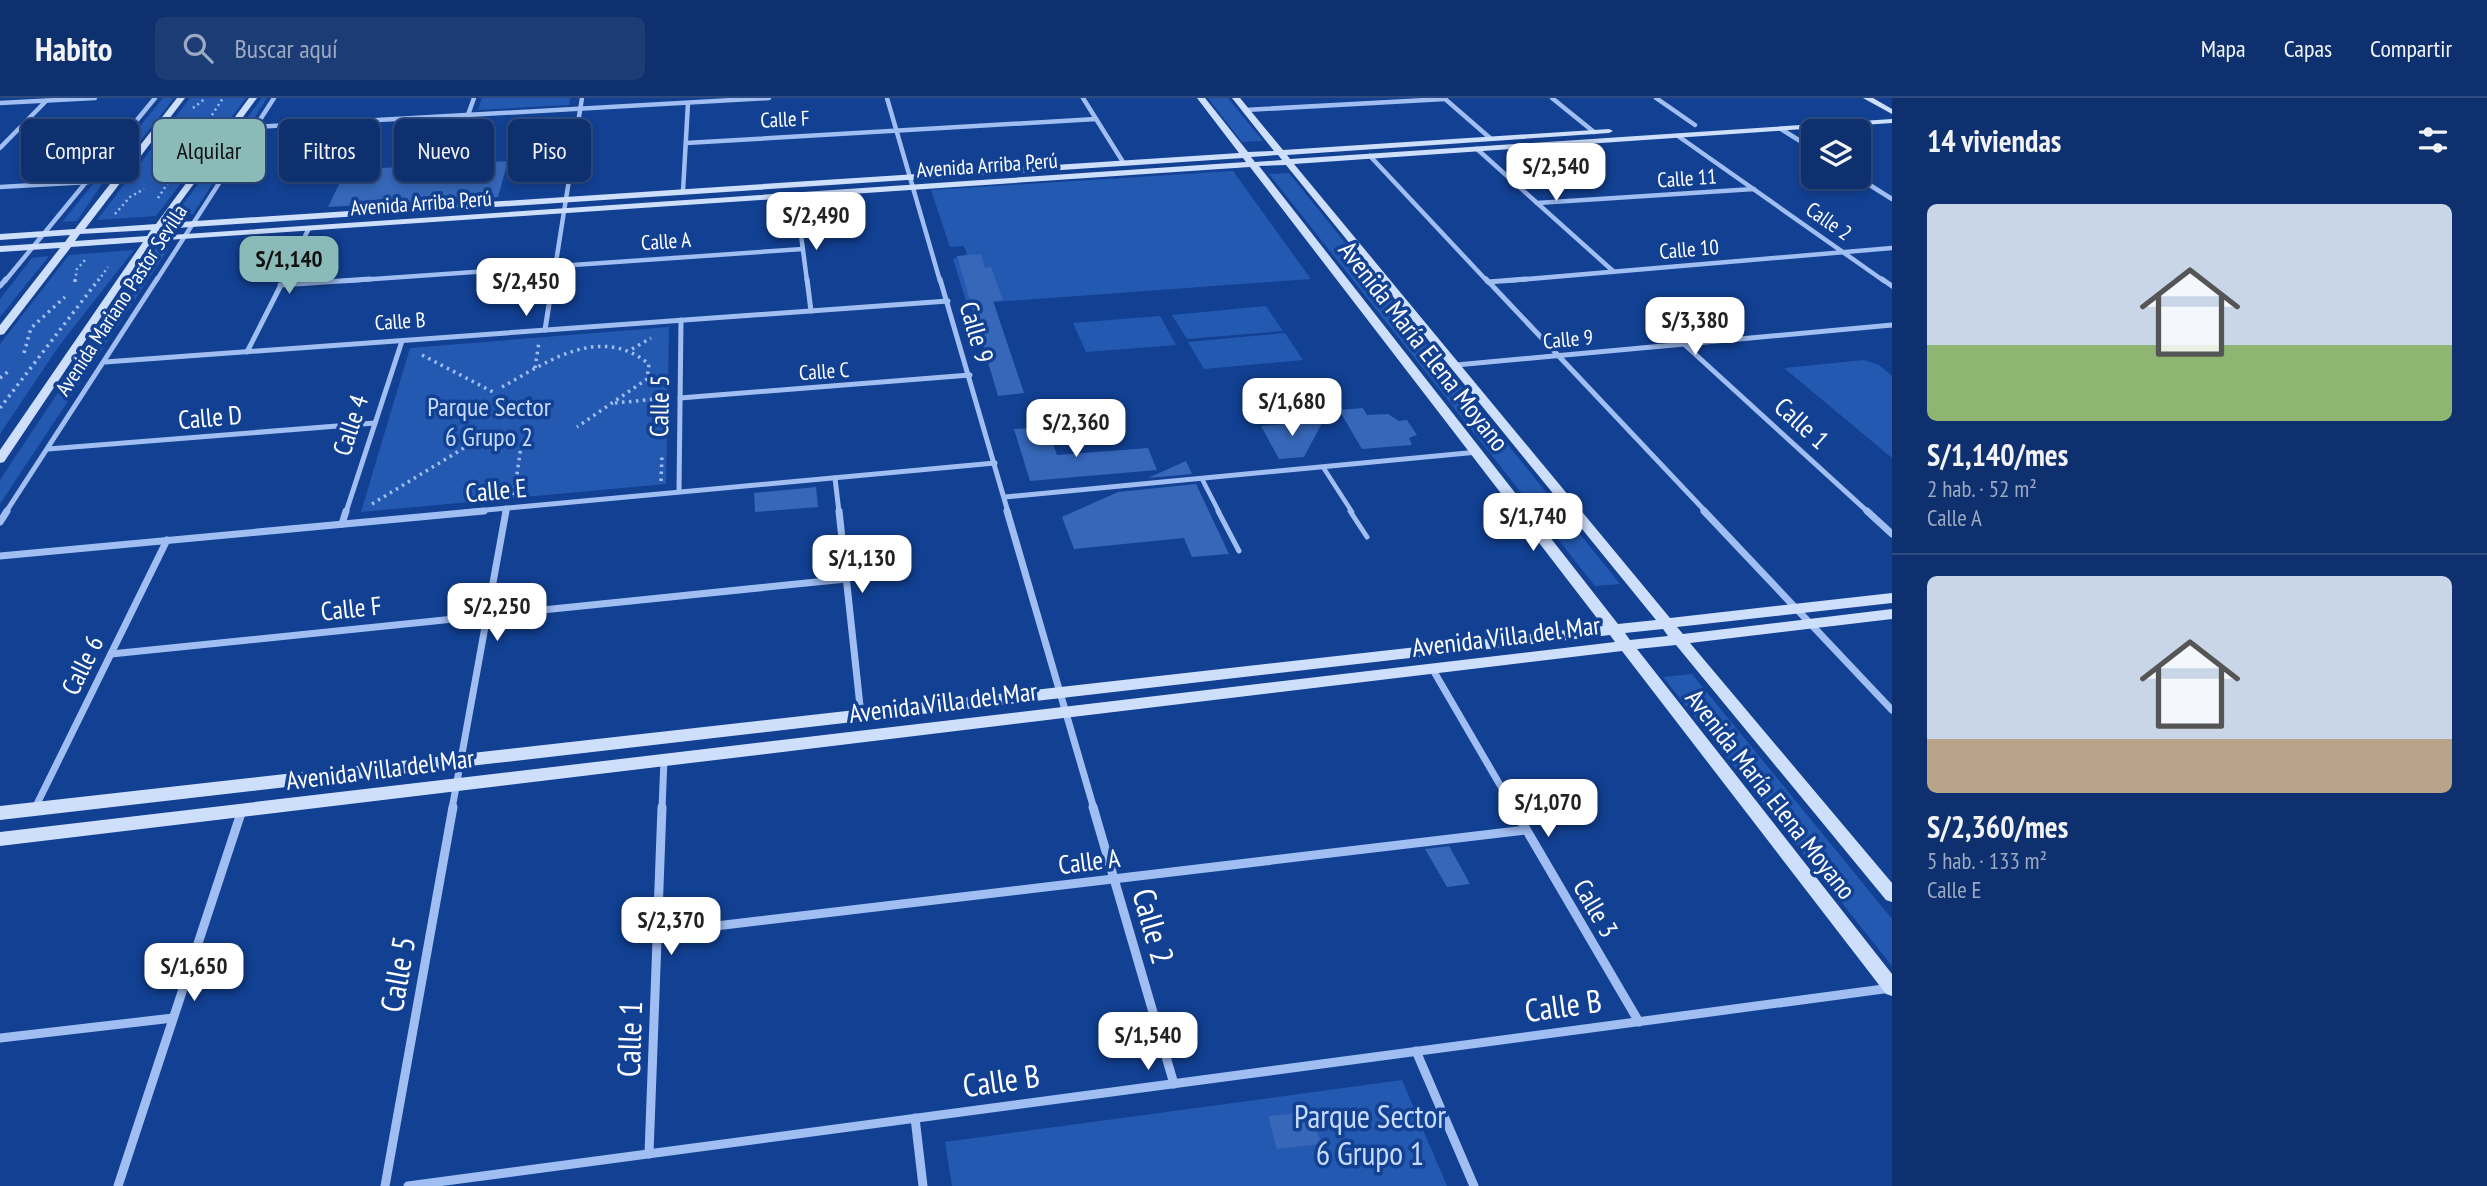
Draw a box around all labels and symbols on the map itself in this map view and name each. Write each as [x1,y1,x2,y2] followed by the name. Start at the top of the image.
[760,104,810,134] street label: Calle F
[1491,144,1621,203] pin: S/2,540
[915,147,1059,183] street label: Avenida Arriba Perú
[1656,162,1718,194] street label: Calle 11
[349,185,493,221] street label: Avenida Arriba Perú
[751,192,881,252] pin: S/2,490
[1801,196,1857,246] street label: Calle 2
[49,199,193,401] street label: Avenida Mariano Pastor Sevilla
[640,226,692,256] street label: Calle A
[1658,233,1720,265] street label: Calle 10
[1332,234,1516,458] street label: Avenida María Elena Moyano
[224,236,354,296] pin: S/1,140
[461,258,591,318] pin: S/2,450
[953,298,1001,366] street label: Calle 9
[1630,298,1760,357] pin: S/3,380
[374,306,426,336] street label: Calle B
[1542,323,1594,355] street label: Calle 9
[798,356,850,386] street label: Calle C
[642,375,676,437] street label: Calle 5
[1227,378,1357,438] pin: S/1,680
[325,390,375,460] street label: Calle 4
[427,390,551,453] park label: Parque Sector 6 Grupo 2
[1768,390,1836,456] street label: Calle 1
[177,398,243,436] street label: Calle D
[1011,400,1141,459] pin: S/2,360
[464,471,528,509] street label: Calle E
[1468,494,1598,553] pin: S/1,740
[797,536,927,595] pin: S/1,130
[432,584,562,643] pin: S/2,250
[319,588,383,628] street label: Calle F
[1410,608,1602,664] street label: Avenida Villa del Mar
[54,630,110,700] street label: Calle 6
[847,674,1039,730] street label: Avenida Villa del Mar
[1679,682,1863,906] street label: Avenida María Elena Moyano
[284,741,476,797] street label: Avenida Villa del Mar
[1483,780,1613,839] pin: S/1,070
[1056,841,1122,881] street label: Calle A
[1566,873,1626,943] street label: Calle 3
[1123,884,1185,968] street label: Calle 2
[606,898,736,957] pin: S/2,370
[370,933,424,1015] street label: Calle 5
[129,944,259,1003] pin: S/1,650
[1522,979,1604,1031] street label: Calle B
[607,1000,651,1078] street label: Calle 1
[1083,1012,1213,1072] pin: S/1,540
[960,1054,1042,1106] street label: Calle B
[1294,1095,1446,1174] park label: Parque Sector 6 Grupo 1

